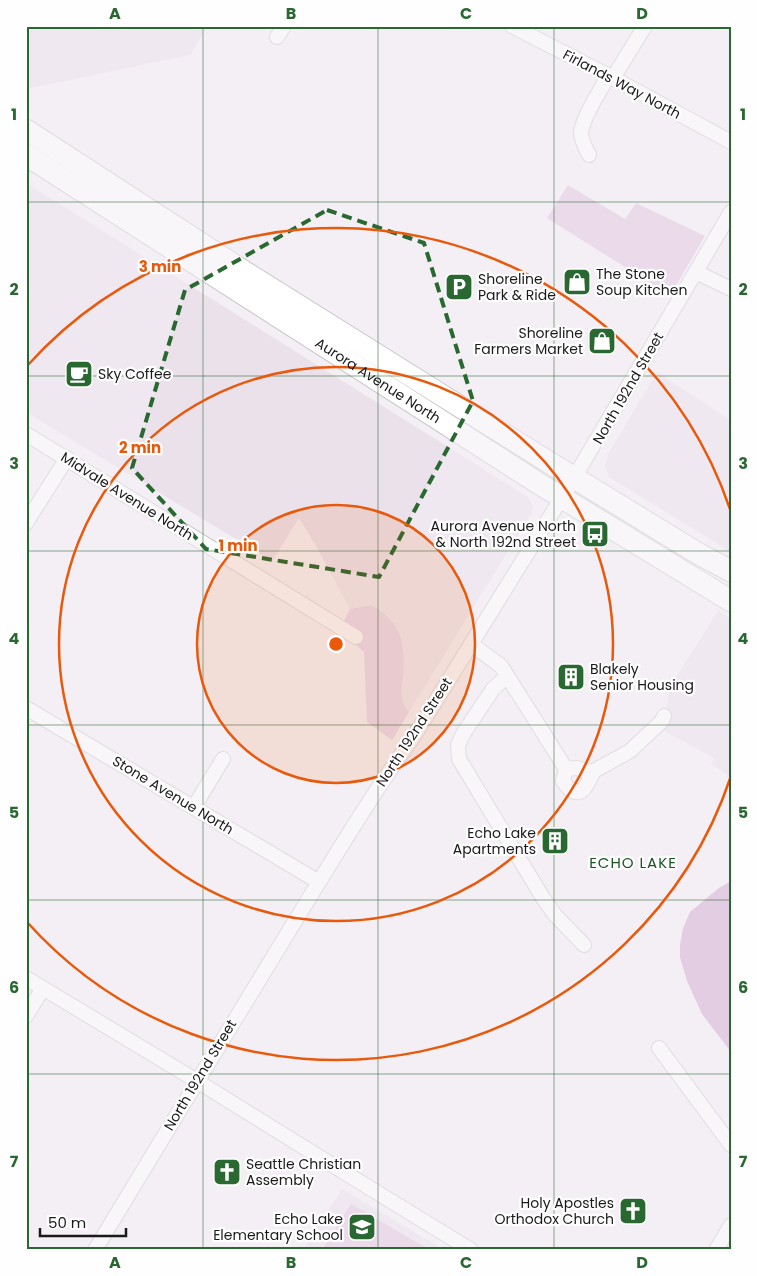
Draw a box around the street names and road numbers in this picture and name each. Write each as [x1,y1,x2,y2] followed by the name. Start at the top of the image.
[559,44,685,124] street label: Firlands Way North
[588,328,668,448] street label: North 192nd Street
[311,333,445,428] street label: Aurora Avenue North
[57,447,197,545] street label: Midvale Avenue North
[371,674,457,790] street label: North 192nd Street
[109,751,237,839] street label: Stone Avenue North
[159,1016,241,1134] street label: North 192nd Street

